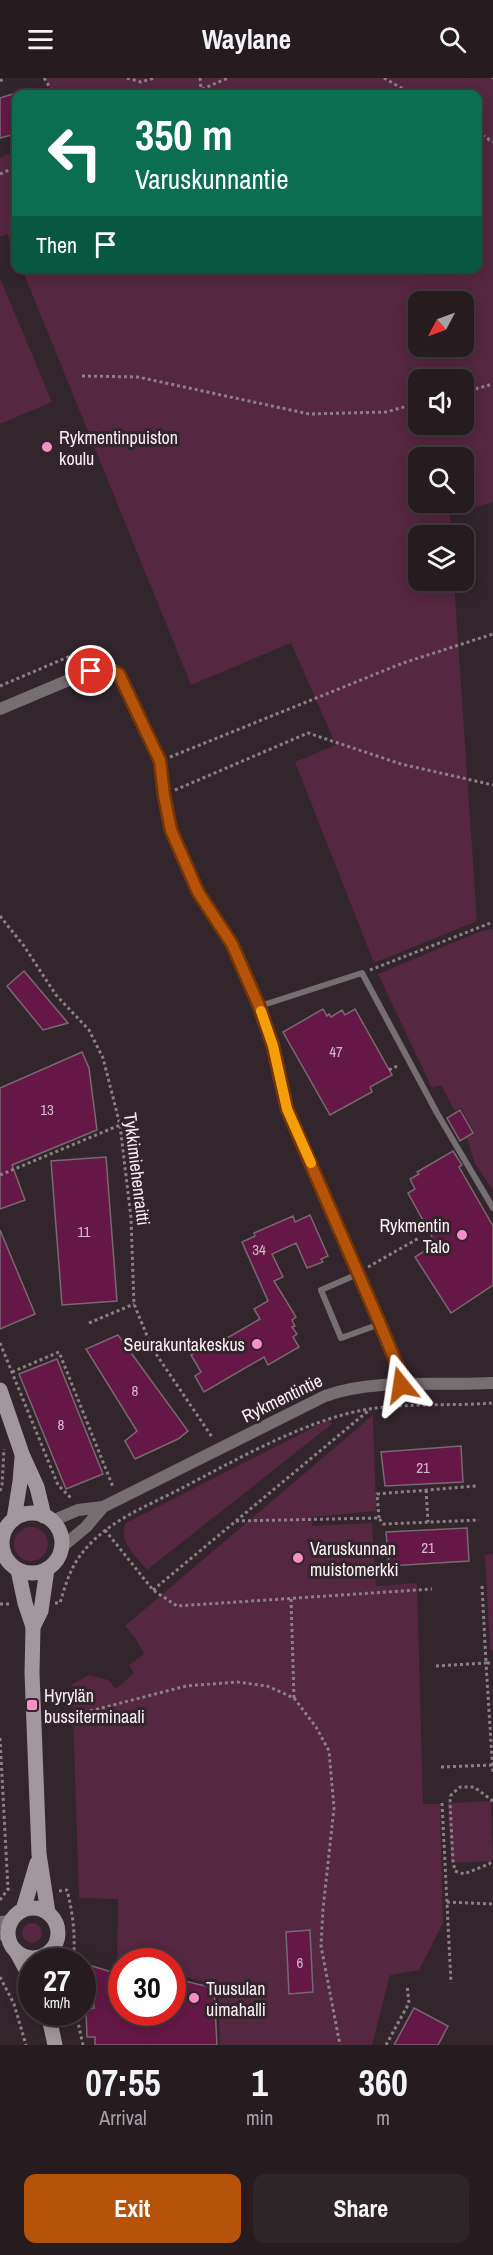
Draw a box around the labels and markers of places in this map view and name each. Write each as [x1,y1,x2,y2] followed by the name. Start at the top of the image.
[59,425,178,471] place label: Rykmentinpuiston koulu
[40,440,54,454] marker: Rykmentinpuiston koulu
[65,645,116,696] pin
[379,1213,450,1259] place label: Rykmentin Talo
[455,1228,469,1242] marker: Rykmentin Talo
[124,1332,245,1357] place label: Seurakuntakeskus
[250,1337,264,1351] marker: Seurakuntakeskus
[310,1536,399,1582] place label: Varuskunnan muistomerkki
[291,1551,305,1565] marker: Varuskunnan muistomerkki
[44,1683,145,1729] place label: Hyrylän bussiterminaali
[25,1698,39,1712] marker: Hyrylän bussiterminaali
[206,1976,266,2022] place label: Tuusulan uimahalli
[187,1991,201,2005] marker: Tuusulan uimahalli

